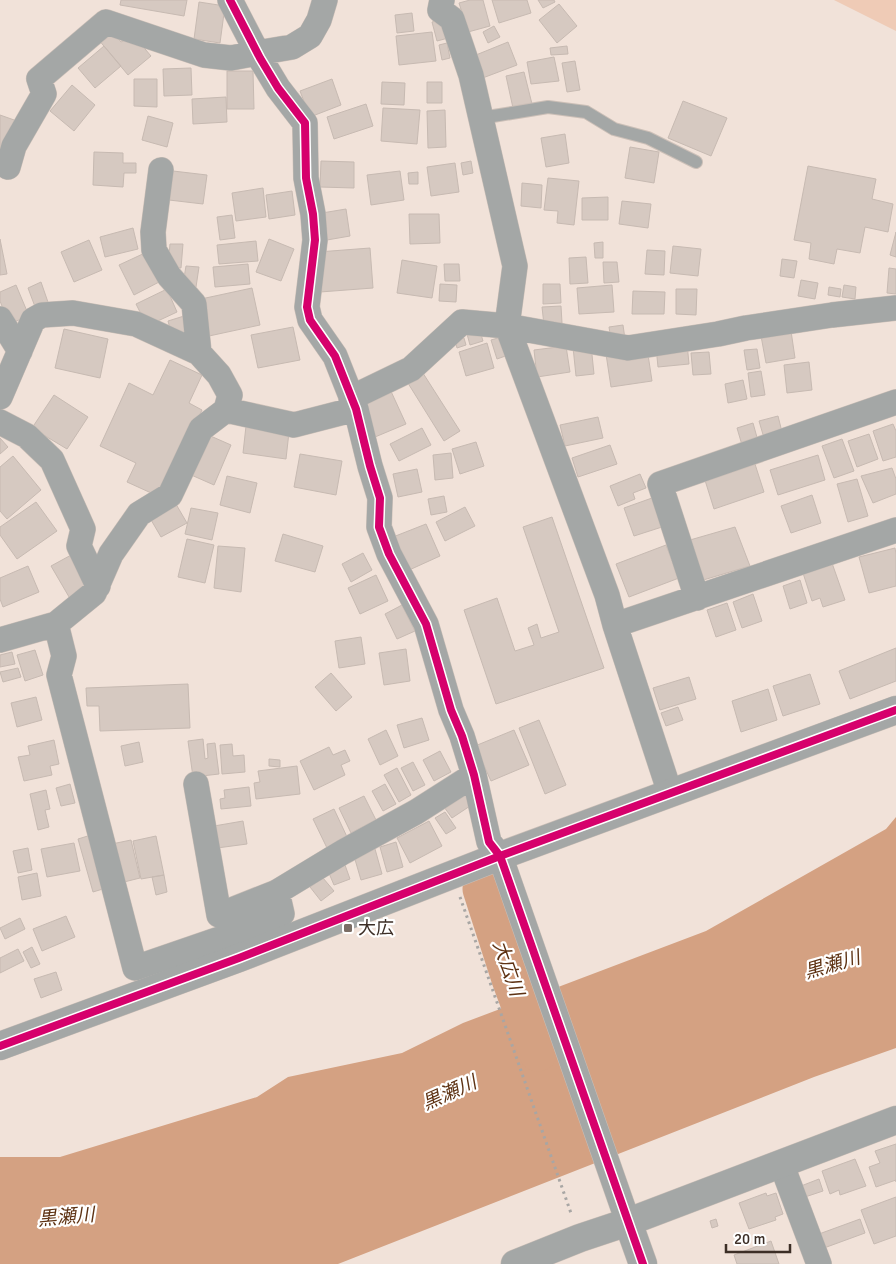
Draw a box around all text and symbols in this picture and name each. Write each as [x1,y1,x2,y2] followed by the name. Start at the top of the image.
[358,917,394,939] place label: 大広
[342,922,354,934] marker: 大広
[487,937,529,1001] water label: 大広川
[802,945,865,984] water label: 黒瀬川
[418,1070,482,1115] water label: 黒瀬川
[37,1202,98,1231] water label: 黒瀬川
[726,1222,790,1254] scale bar
[734,1230,765,1248] text: 20 m

